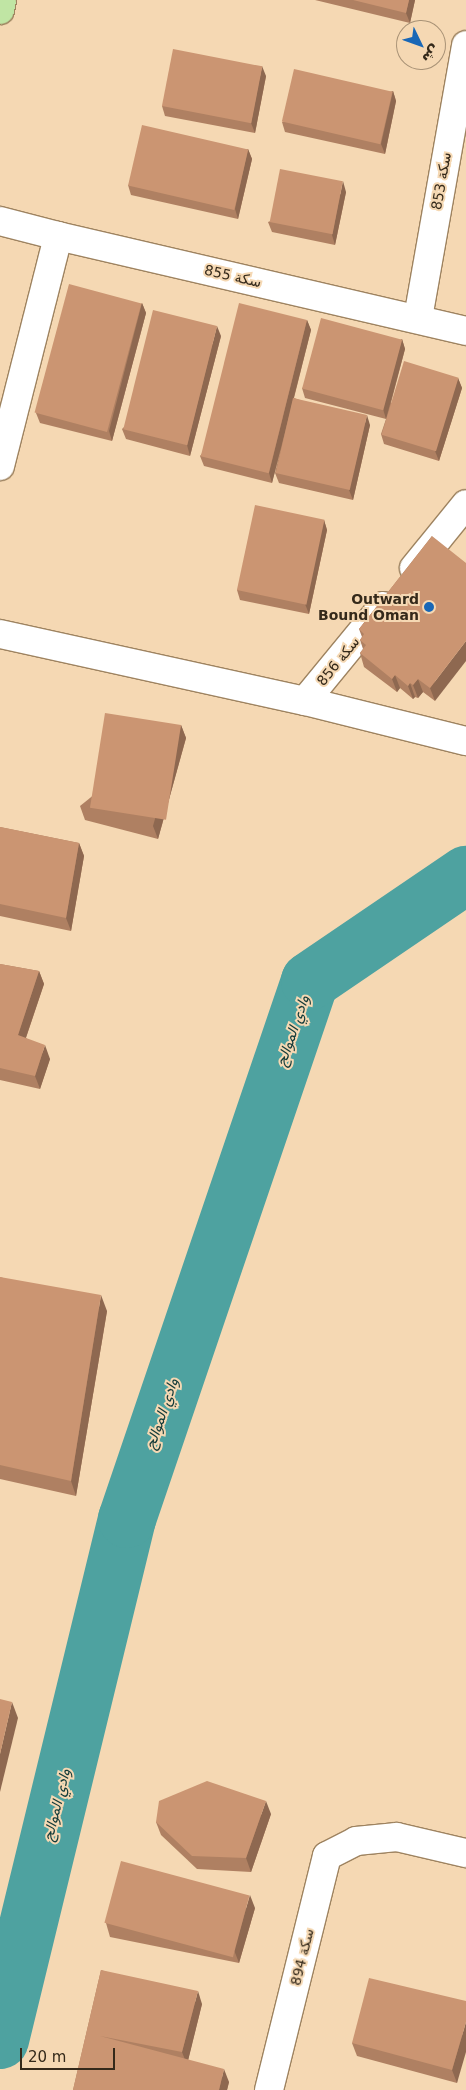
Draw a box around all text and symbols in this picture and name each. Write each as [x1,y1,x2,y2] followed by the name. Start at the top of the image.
[396,20,446,70] north arrow
[419,42,444,67] text: ش
[428,151,454,211] street label: سكة 853
[203,261,263,291] street label: سكة 855
[318,591,419,624] place label: Outward Bound Oman
[423,601,435,613] marker: Outward Bound Oman
[313,633,363,689] street label: سكة 856
[272,993,314,1069] water label: وادي الموالح
[141,1376,183,1452] water label: وادي الموالح
[39,1767,75,1843] water label: وادي الموالح
[287,1927,317,1987] street label: سكة 894
[22,2038,118,2070] scale bar
[28,2048,66,2066] text: 20 m

